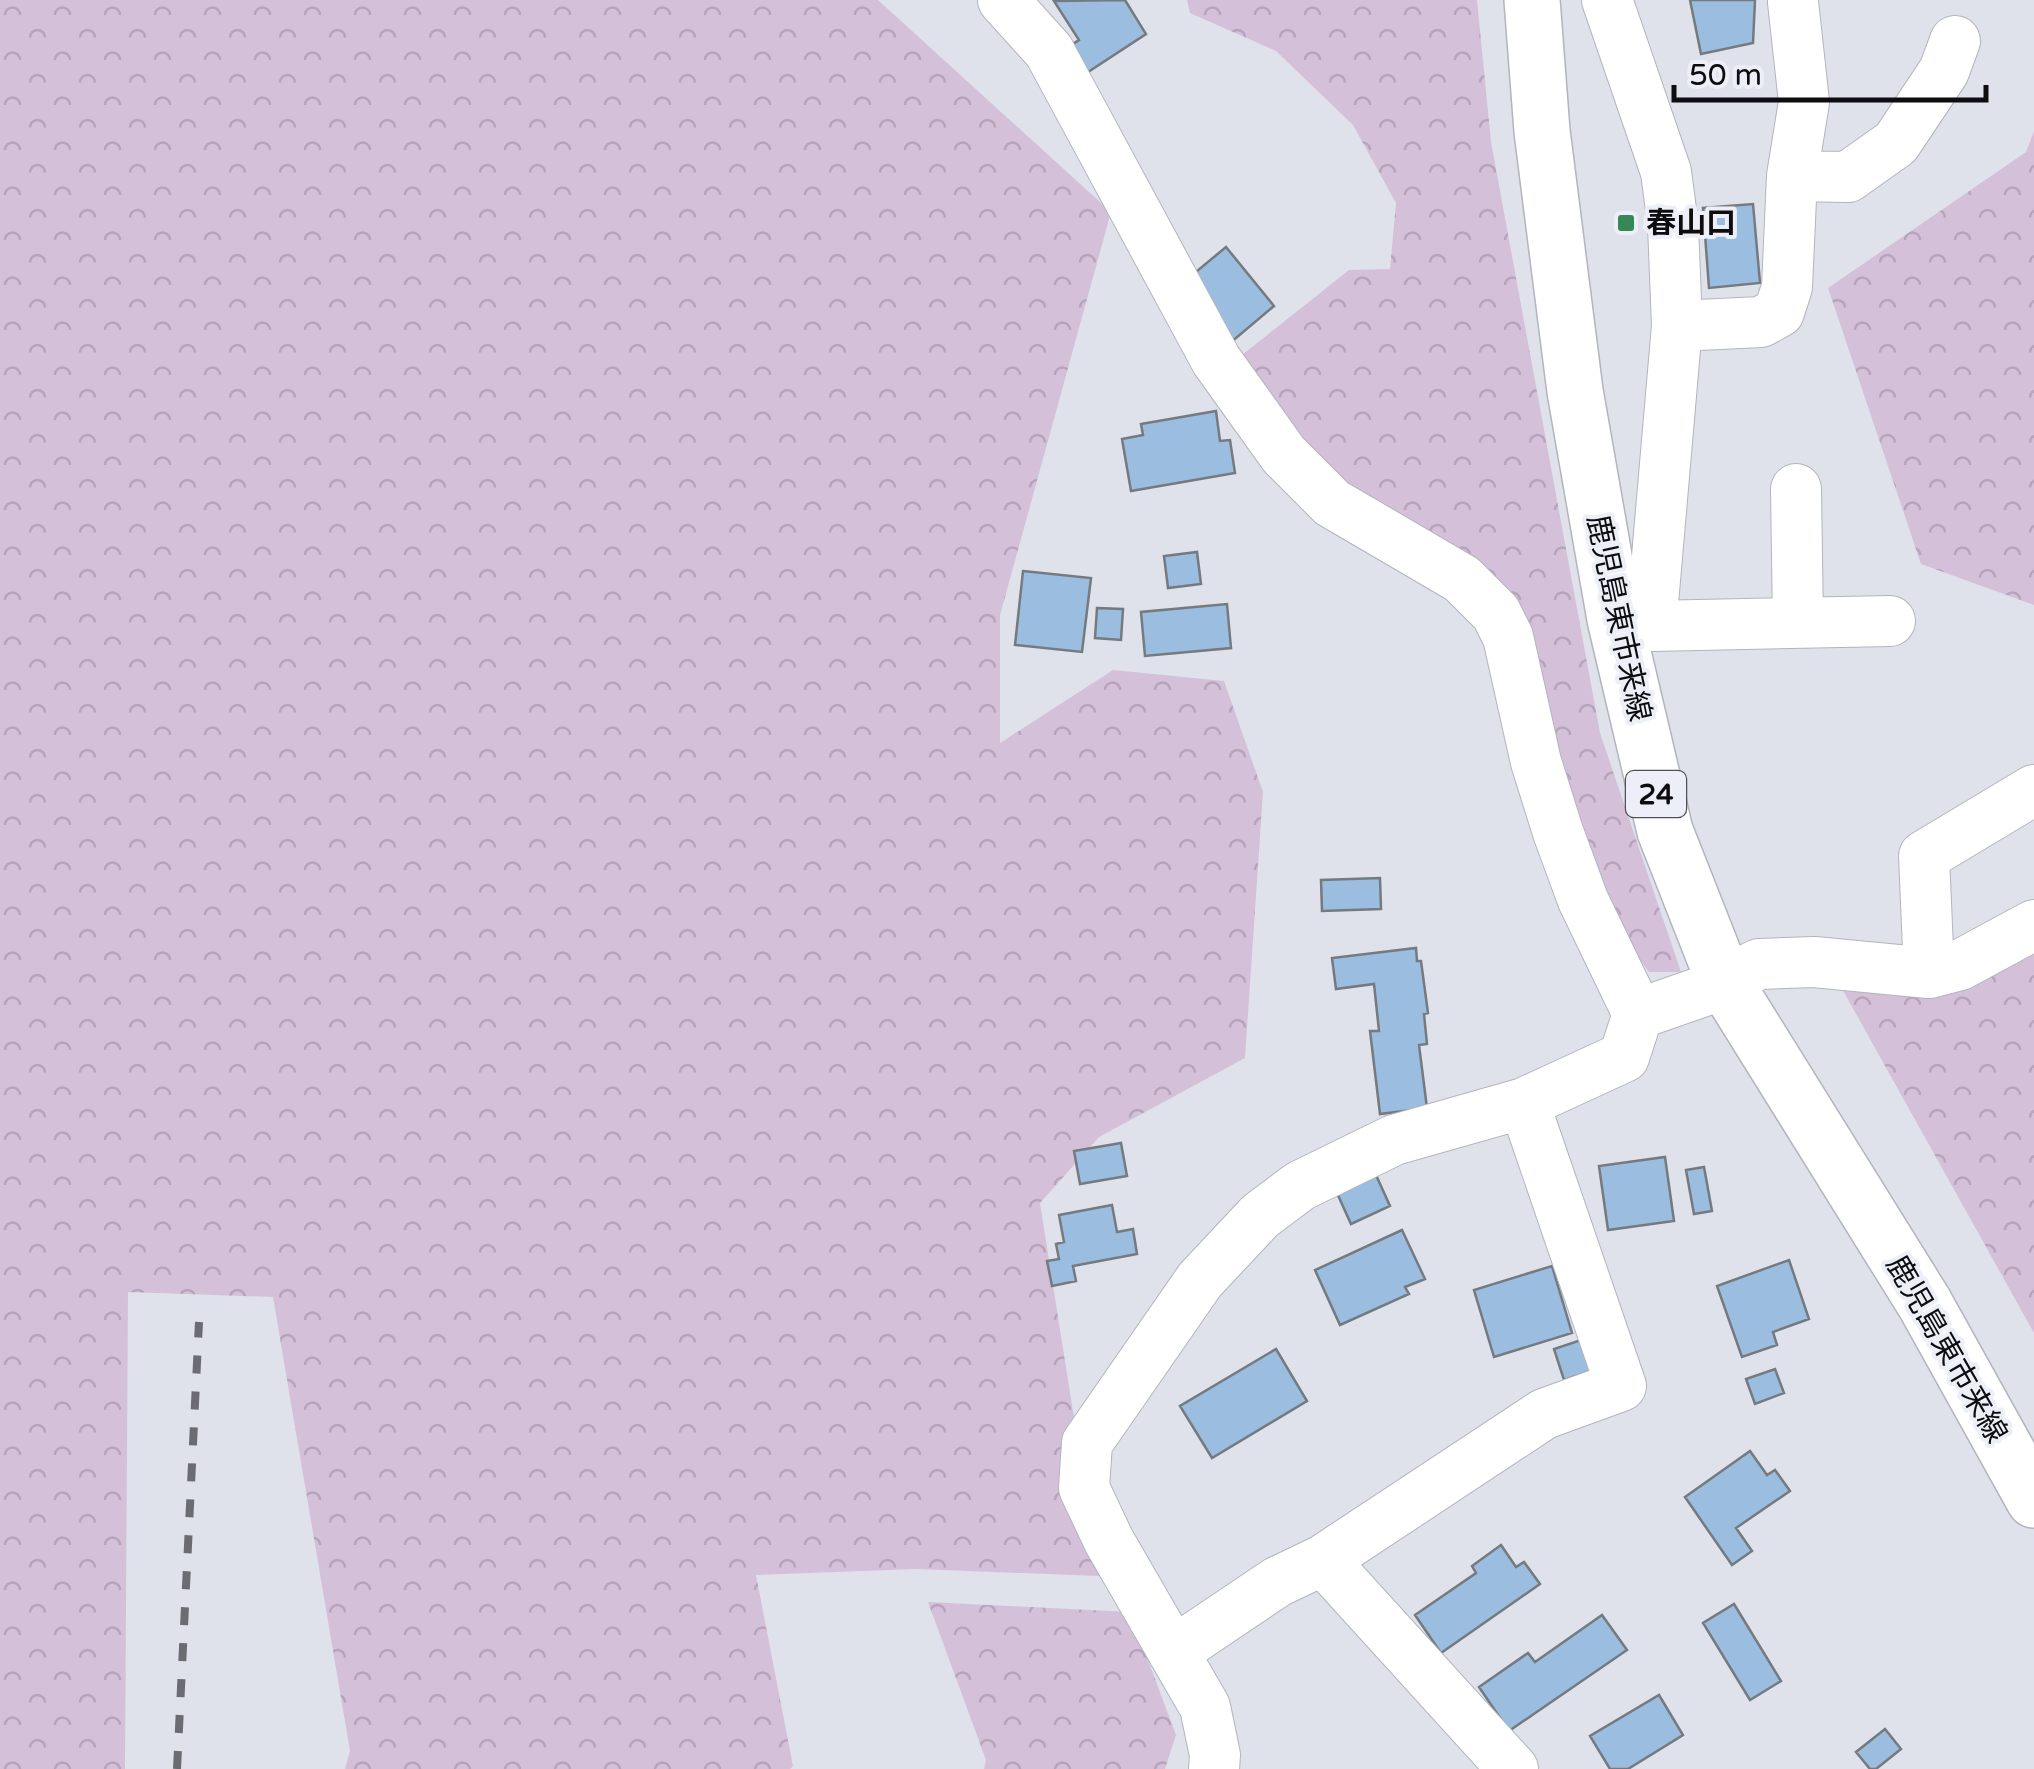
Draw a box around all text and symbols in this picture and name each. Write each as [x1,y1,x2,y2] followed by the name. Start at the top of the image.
[1674,40,1986,102] scale bar
[1689,57,1762,94] text: 50 m
[1646,205,1736,242] place label: 春山口
[1615,212,1637,234] marker: 春山口
[1579,512,1658,725] street label: 鹿児島東市来線
[1626,771,1686,817] road number: 24
[1878,1249,2015,1449] street label: 鹿児島東市来線

